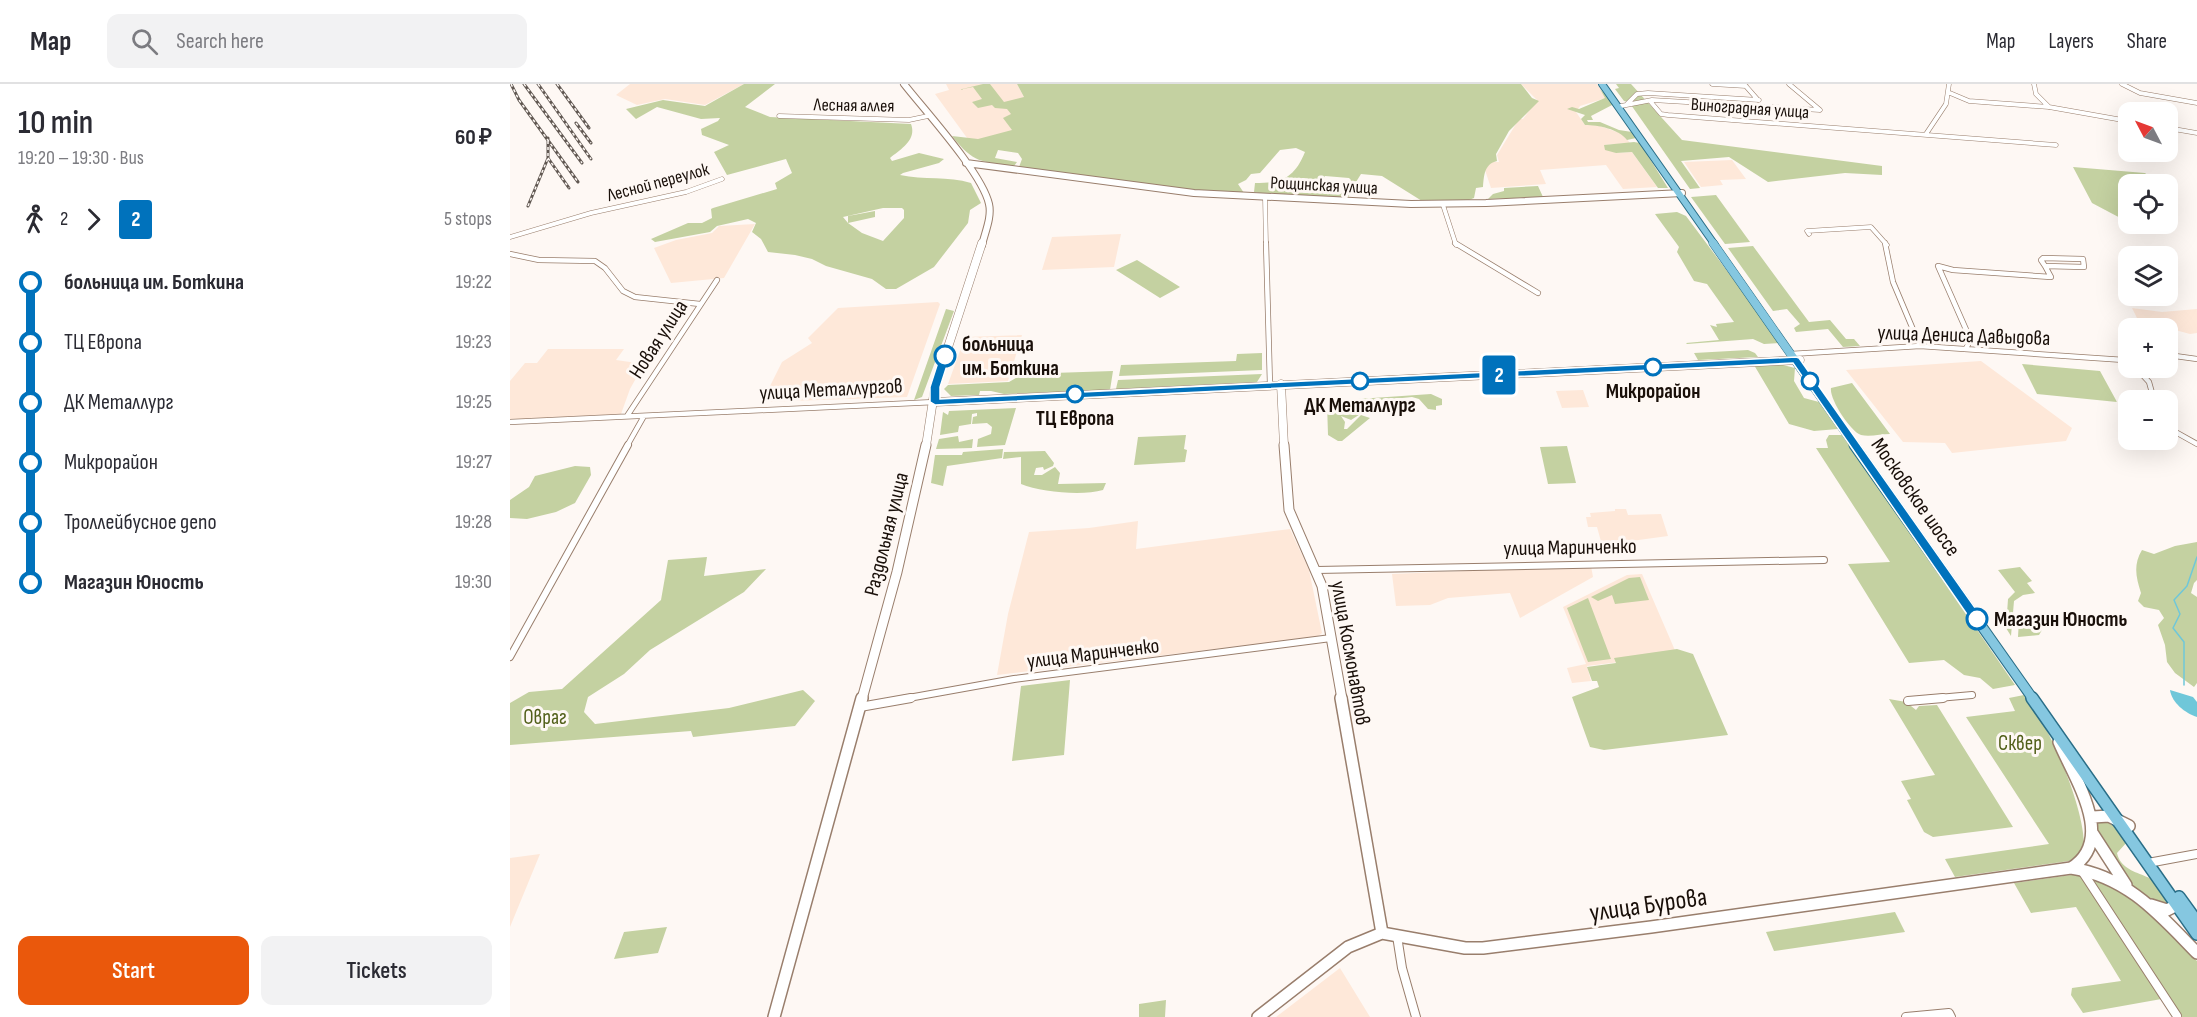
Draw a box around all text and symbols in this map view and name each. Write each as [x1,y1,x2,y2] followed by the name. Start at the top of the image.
[107,14,527,68] search box
[30,25,71,58] text: Map
[128,25,161,58] icon: search
[176,28,264,55] text: Search here
[1986,29,2015,54] text: Map
[2048,29,2094,54] text: Layers
[2127,29,2167,54] text: Share
[812,94,895,117] street label: Лесная аллея
[1690,94,1810,123] street label: Виноградная улица
[2118,102,2178,162] north arrow
[2118,102,2178,450] map controls
[18,103,93,143] text: 10 min
[455,124,492,151] text: 60 ₽
[18,146,144,170] text: 19:20 – 19:30 · Bus
[604,159,712,206] street label: Лесной переулок
[1270,172,1378,199] street label: Рощинская улица
[2118,174,2178,234] button: locate
[18,203,51,236] icon: walk
[77,203,110,236] icon: forward
[60,207,68,231] text: 2
[131,207,140,232] text: 2
[444,207,492,231] text: 5 stops
[2118,246,2178,306] button: layers
[64,269,244,296] text: больница им. Боткина
[456,270,492,294] text: 19:22
[624,295,693,383] street label: Новая улица
[2118,318,2178,378] button: +
[1877,320,2051,351] street label: улица Дениса Давыдова
[64,329,142,356] text: ТЦ Европа
[456,330,492,354] text: 19:23
[962,332,1059,381] place label: больница им. Боткина
[934,345,956,367] marker: больница им. Боткина
[1480,356,1518,394] line badge: 2
[1644,358,1662,376] marker: Микрорайон
[1494,363,1504,388] text: 2
[1351,372,1369,390] marker: ДК Металлург
[1801,372,1819,390] unlabelled marker
[759,373,903,406] street label: улица Металлургов
[1606,379,1700,404] place label: Микрорайон
[1066,385,1084,403] marker: ТЦ Европа
[64,389,174,416] text: ДК Металлург
[456,390,492,414] text: 19:25
[2118,390,2178,450] button: −
[1304,393,1416,418] place label: ДК Металлург
[1036,406,1114,431] place label: ТЦ Европа
[1866,433,1966,561] street label: Московское шоссе
[64,449,158,476] text: Микрорайон
[456,450,492,474] text: 19:27
[859,470,914,599] street label: Раздольная улица
[64,509,217,536] text: Троллейбусное депо
[455,510,492,534] text: 19:28
[1503,534,1637,561] street label: улица Маринченко
[64,569,204,596] text: Магазин Юность
[455,570,492,594] text: 19:30
[1326,579,1376,727] street label: улица Космонавтов
[1994,607,2127,632] place label: Магазин Юность
[1966,608,1988,630] marker: Магазин Юность
[1025,633,1161,674] street label: улица Маринченко
[523,705,567,730] park label: Овраг
[1998,731,2042,756] park label: Сквер
[1587,882,1709,929] street label: улица Бурова
[18,936,249,1005] button: Start
[261,936,492,1005] button: Tickets

